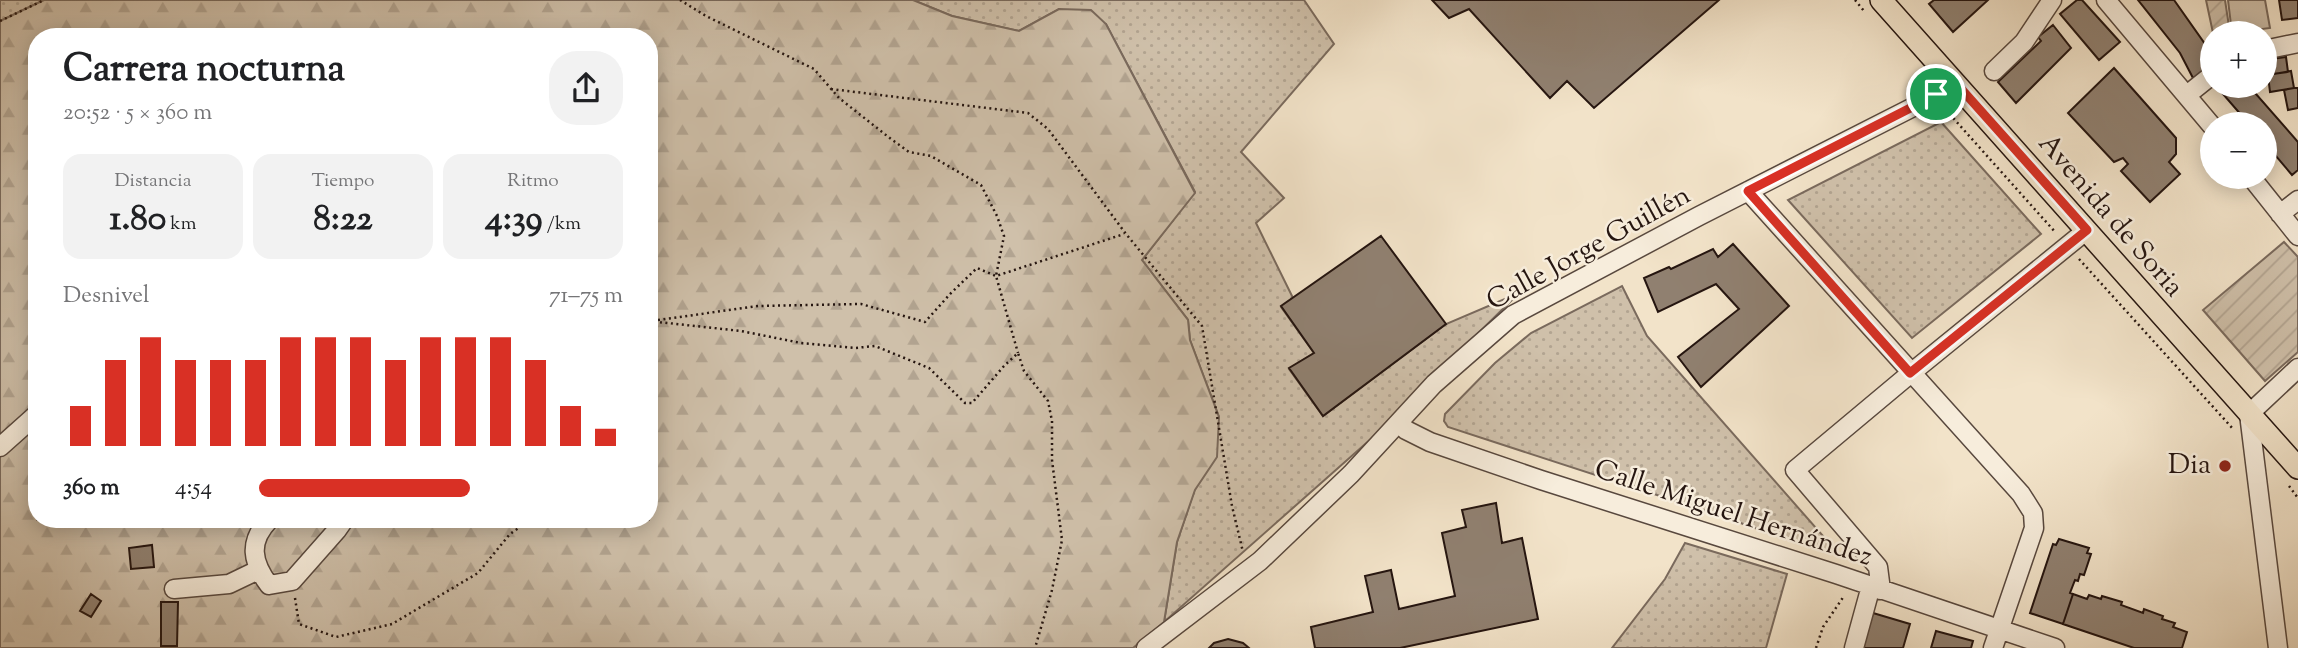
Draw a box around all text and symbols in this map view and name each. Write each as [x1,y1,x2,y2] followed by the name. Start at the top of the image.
[2200,21,2277,189] map controls
[2200,21,2277,98] button: +
[63,44,345,98] text: Carrera nocturna
[549,51,623,125] button: share
[1906,64,1966,124] pin
[1917,75,1955,113] icon: arrive
[63,97,212,130] text: 20:52 · 5 × 360 m
[2200,112,2277,189] button: −
[2028,125,2192,307] street label: Avenida de Soria
[115,168,191,195] text: Distancia
[311,168,375,195] text: Tiempo
[507,168,559,195] text: Ritmo
[1480,176,1698,322] street label: Calle Jorge Guillén
[110,195,166,246] text: 1.80
[313,195,373,246] text: 8:22
[485,195,543,246] text: 4:39
[166,211,196,238] text: km
[543,211,581,238] text: /km
[63,280,149,313] text: Desnivel
[549,280,623,313] text: 71–75 m
[2168,446,2211,486] place label: Dia
[1589,450,1877,578] street label: Calle Miguel Hernández
[2217,458,2233,474] marker: Dia
[63,472,120,505] text: 360 m
[175,472,212,505] text: 4:54

